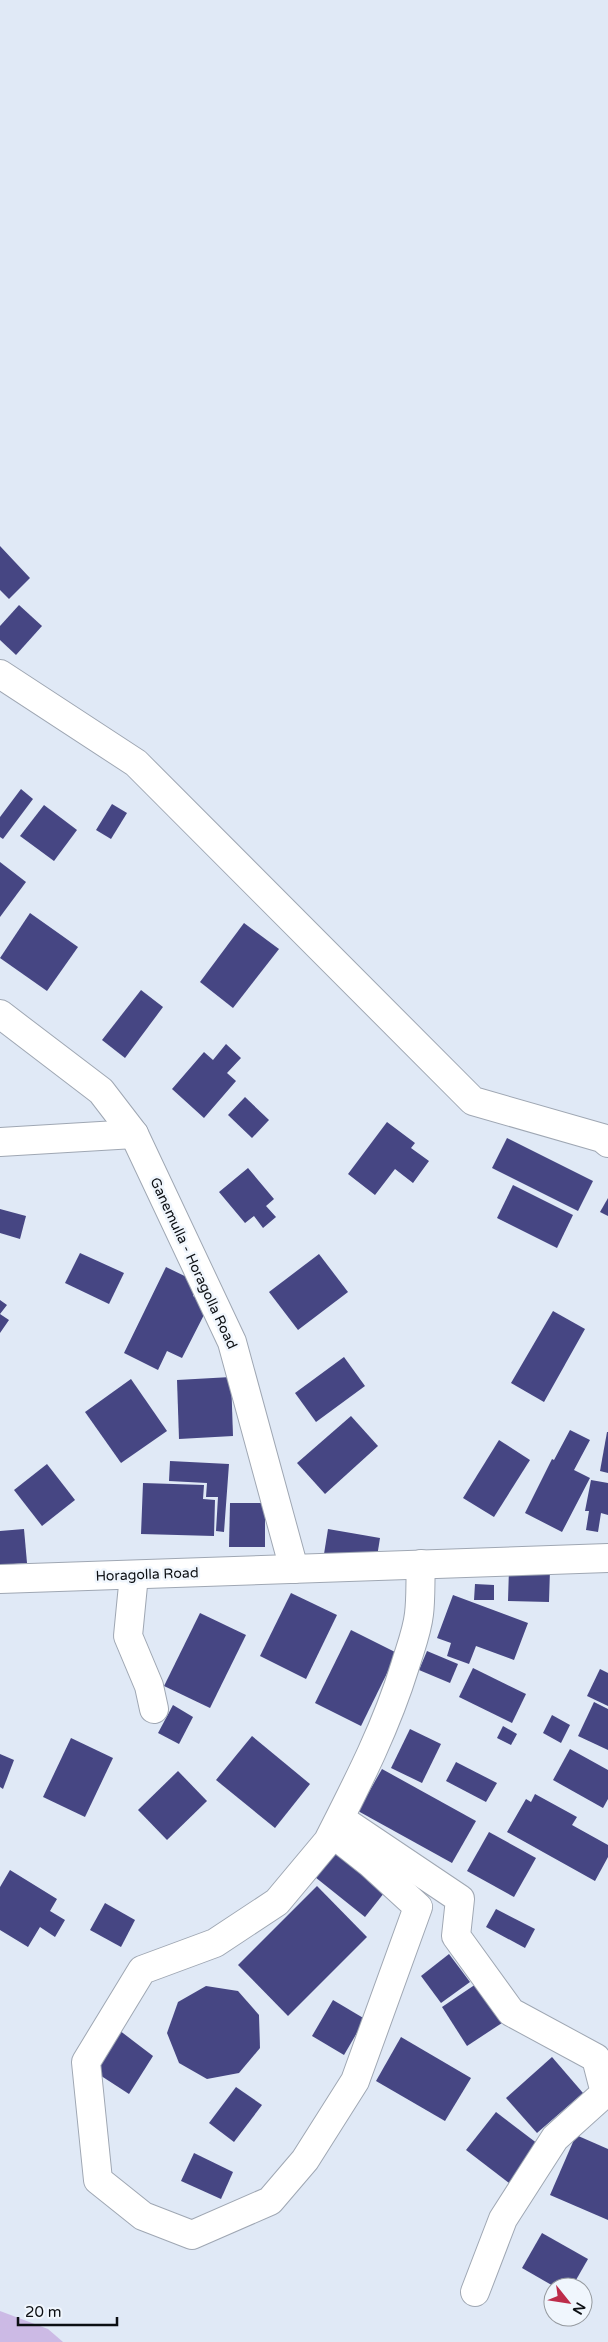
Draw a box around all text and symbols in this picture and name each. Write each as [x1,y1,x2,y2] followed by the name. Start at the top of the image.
[146,1175,241,1352] street label: Ganemulla - Horagolla Road
[95,1564,199,1585] street label: Horagolla Road
[543,2277,593,2327] north arrow
[18,2294,116,2326] scale bar
[569,2299,589,2317] text: N
[25,2303,62,2321] text: 20 m

